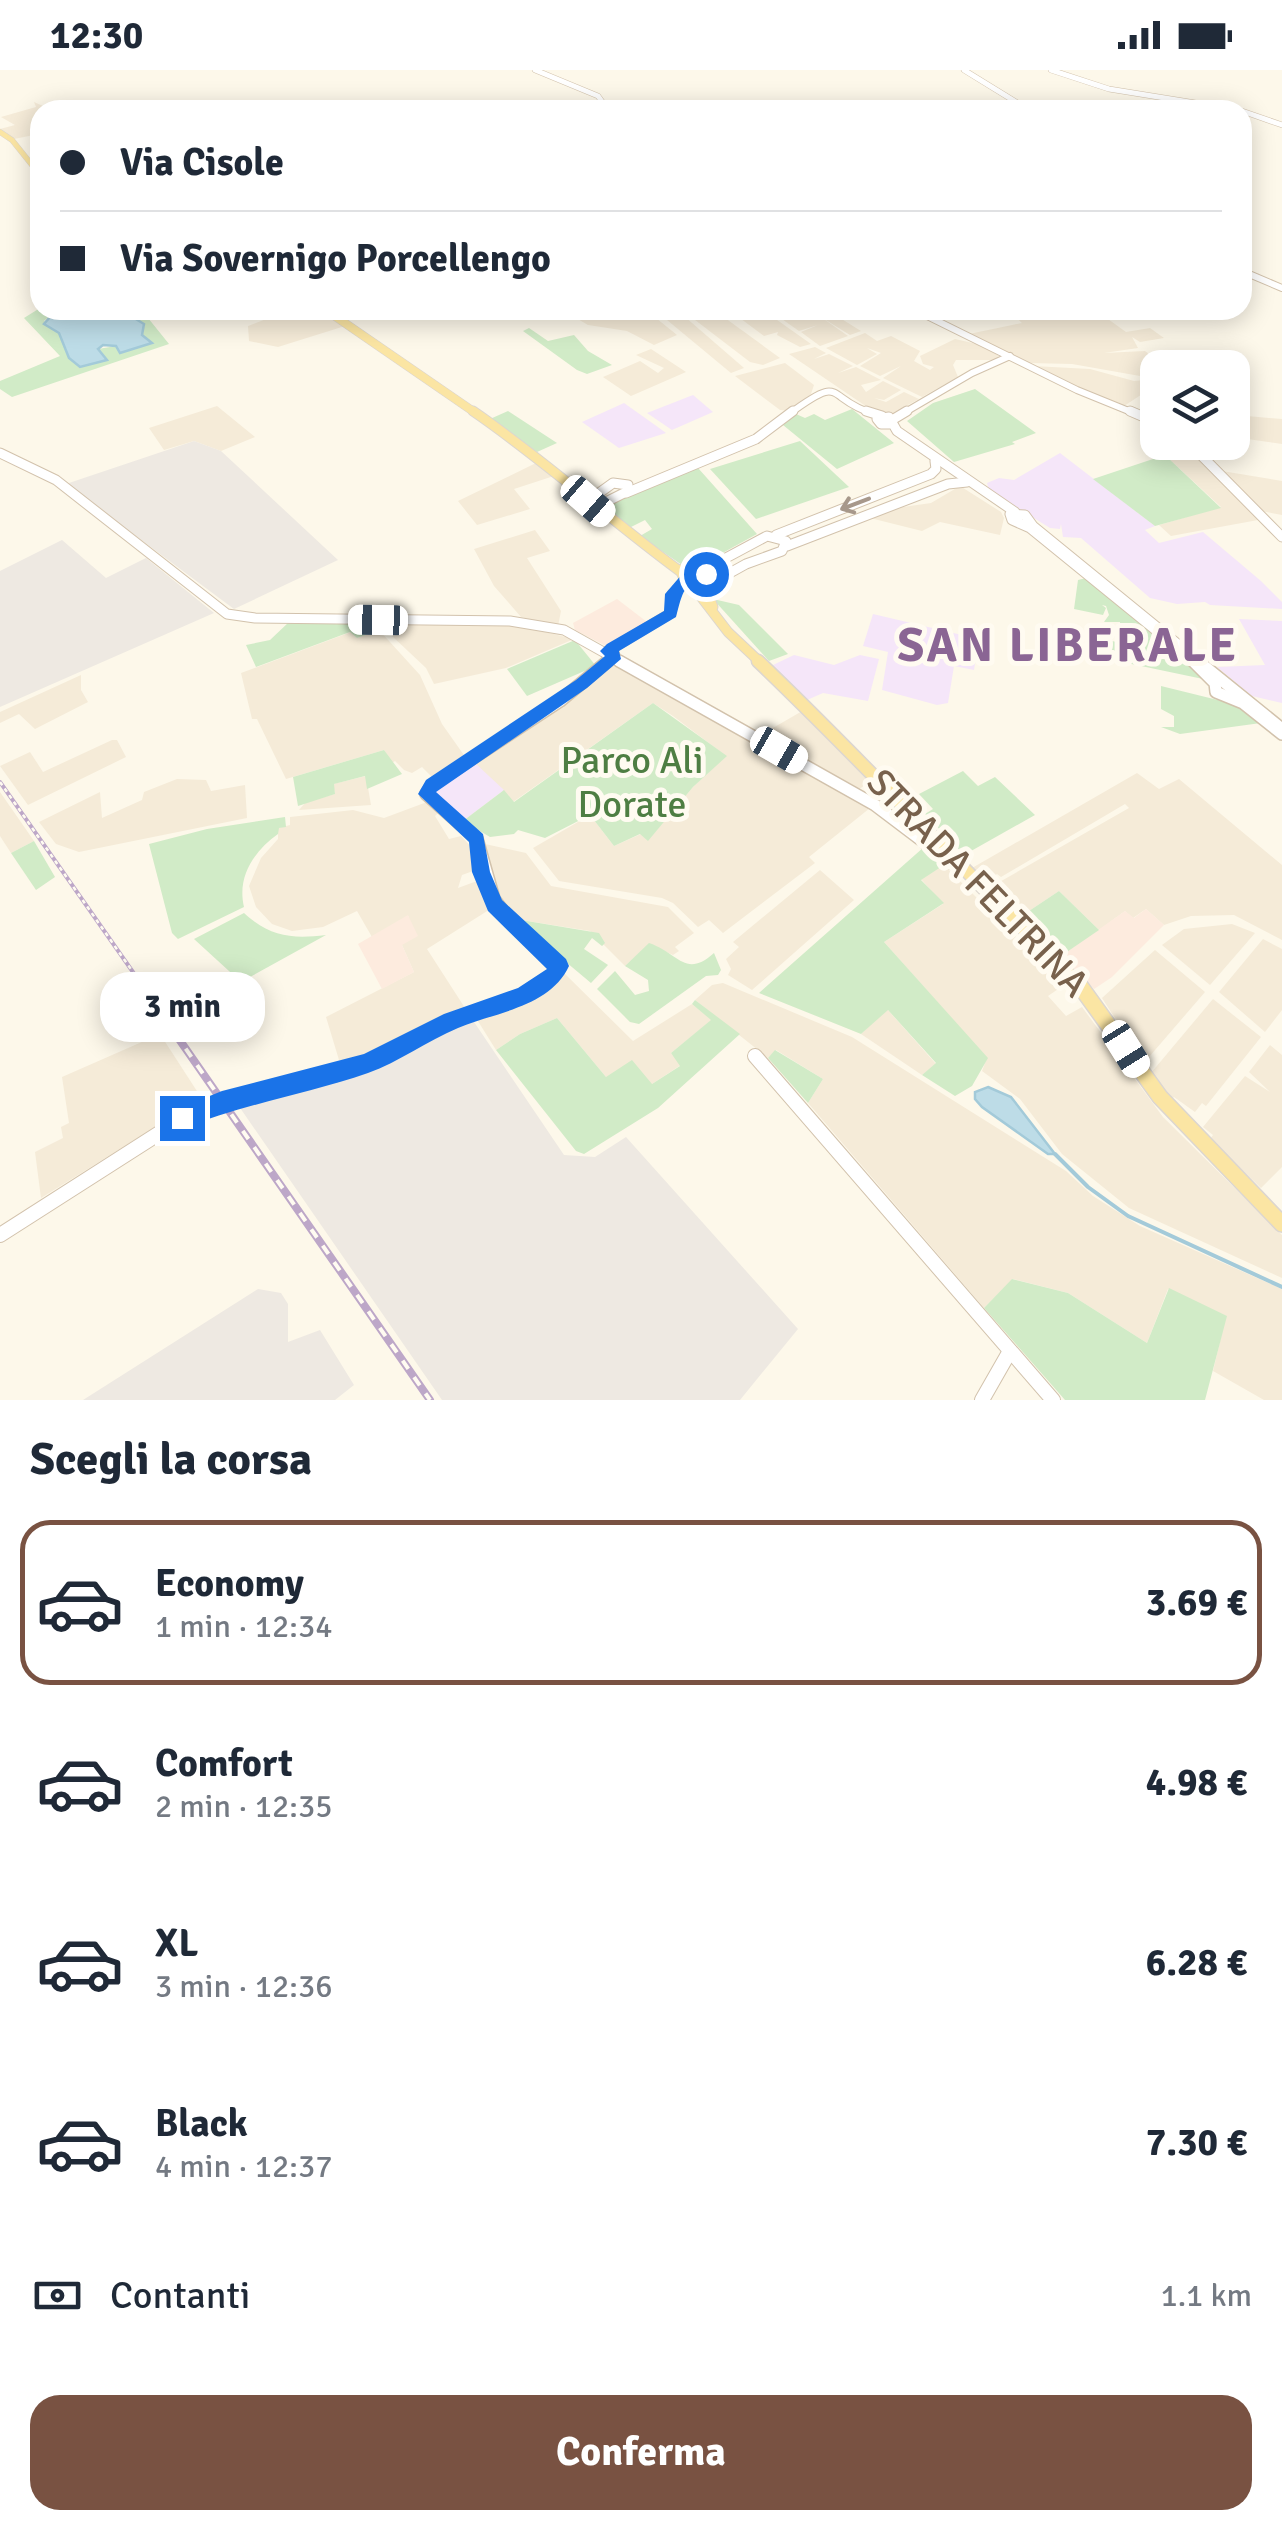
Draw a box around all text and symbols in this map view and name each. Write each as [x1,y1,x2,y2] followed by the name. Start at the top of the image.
[50,12,143,59] text: 12:30
[120,139,284,186] text: Via Cisole
[120,235,551,282] text: Via Sovernigo Porcellengo
[1140,350,1250,460] map controls
[1140,350,1250,460] button: layers
[556,470,620,532] car
[840,496,871,514] one-way arrow
[684,552,729,597] route start
[348,604,408,636] car
[897,616,1239,675] district label: SAN LIBERALE
[746,722,812,778] car
[560,737,704,828] park label: Parco Ali Dorate
[857,759,1099,1007] street label: STRADA FELTRINA
[100,973,264,1043] callout: 3 min
[144,987,221,1026] text: 3 min
[1097,1016,1155,1082] car
[160,1096,205,1141] route end
[30,1432,312,1487] text: Scegli la corsa
[35,1558,125,1648] icon: car
[155,1560,304,1607] text: Economy
[1146,1579,1247,1626] text: 3.69 €
[155,1607,333,1646] text: 1 min · 12:34
[35,1738,125,1828] icon: car
[155,1740,293,1787] text: Comfort
[1146,1759,1247,1806] text: 4.98 €
[155,1787,333,1826] text: 2 min · 12:35
[35,1918,125,2008] icon: car
[155,1920,198,1967] text: XL
[1146,1939,1247,1986] text: 6.28 €
[155,1967,333,2006] text: 3 min · 12:36
[35,2098,125,2188] icon: car
[155,2100,248,2147] text: Black
[1146,2119,1247,2166] text: 7.30 €
[155,2147,333,2186] text: 4 min · 12:37
[30,2268,85,2323] icon: cash
[110,2272,250,2319] text: Contanti
[1160,2276,1252,2315] text: 1.1 km
[30,2395,1252,2510] button: Conferma

